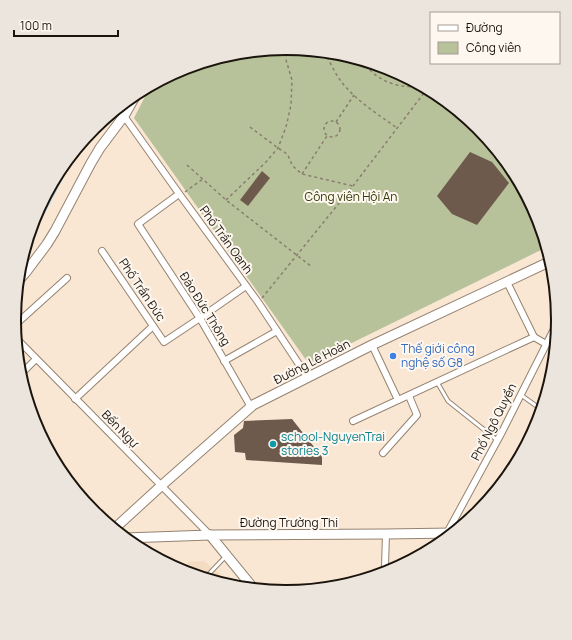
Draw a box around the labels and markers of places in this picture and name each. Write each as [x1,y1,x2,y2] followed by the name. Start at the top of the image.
[401,340,475,371] place label: Thế giới công nghệ số G8
[388,351,398,361] marker: Thế giới công nghệ số G8
[281,428,385,459] place label: school-NguyenTrai stories 3
[268,439,278,449] marker: school-NguyenTrai stories 3

